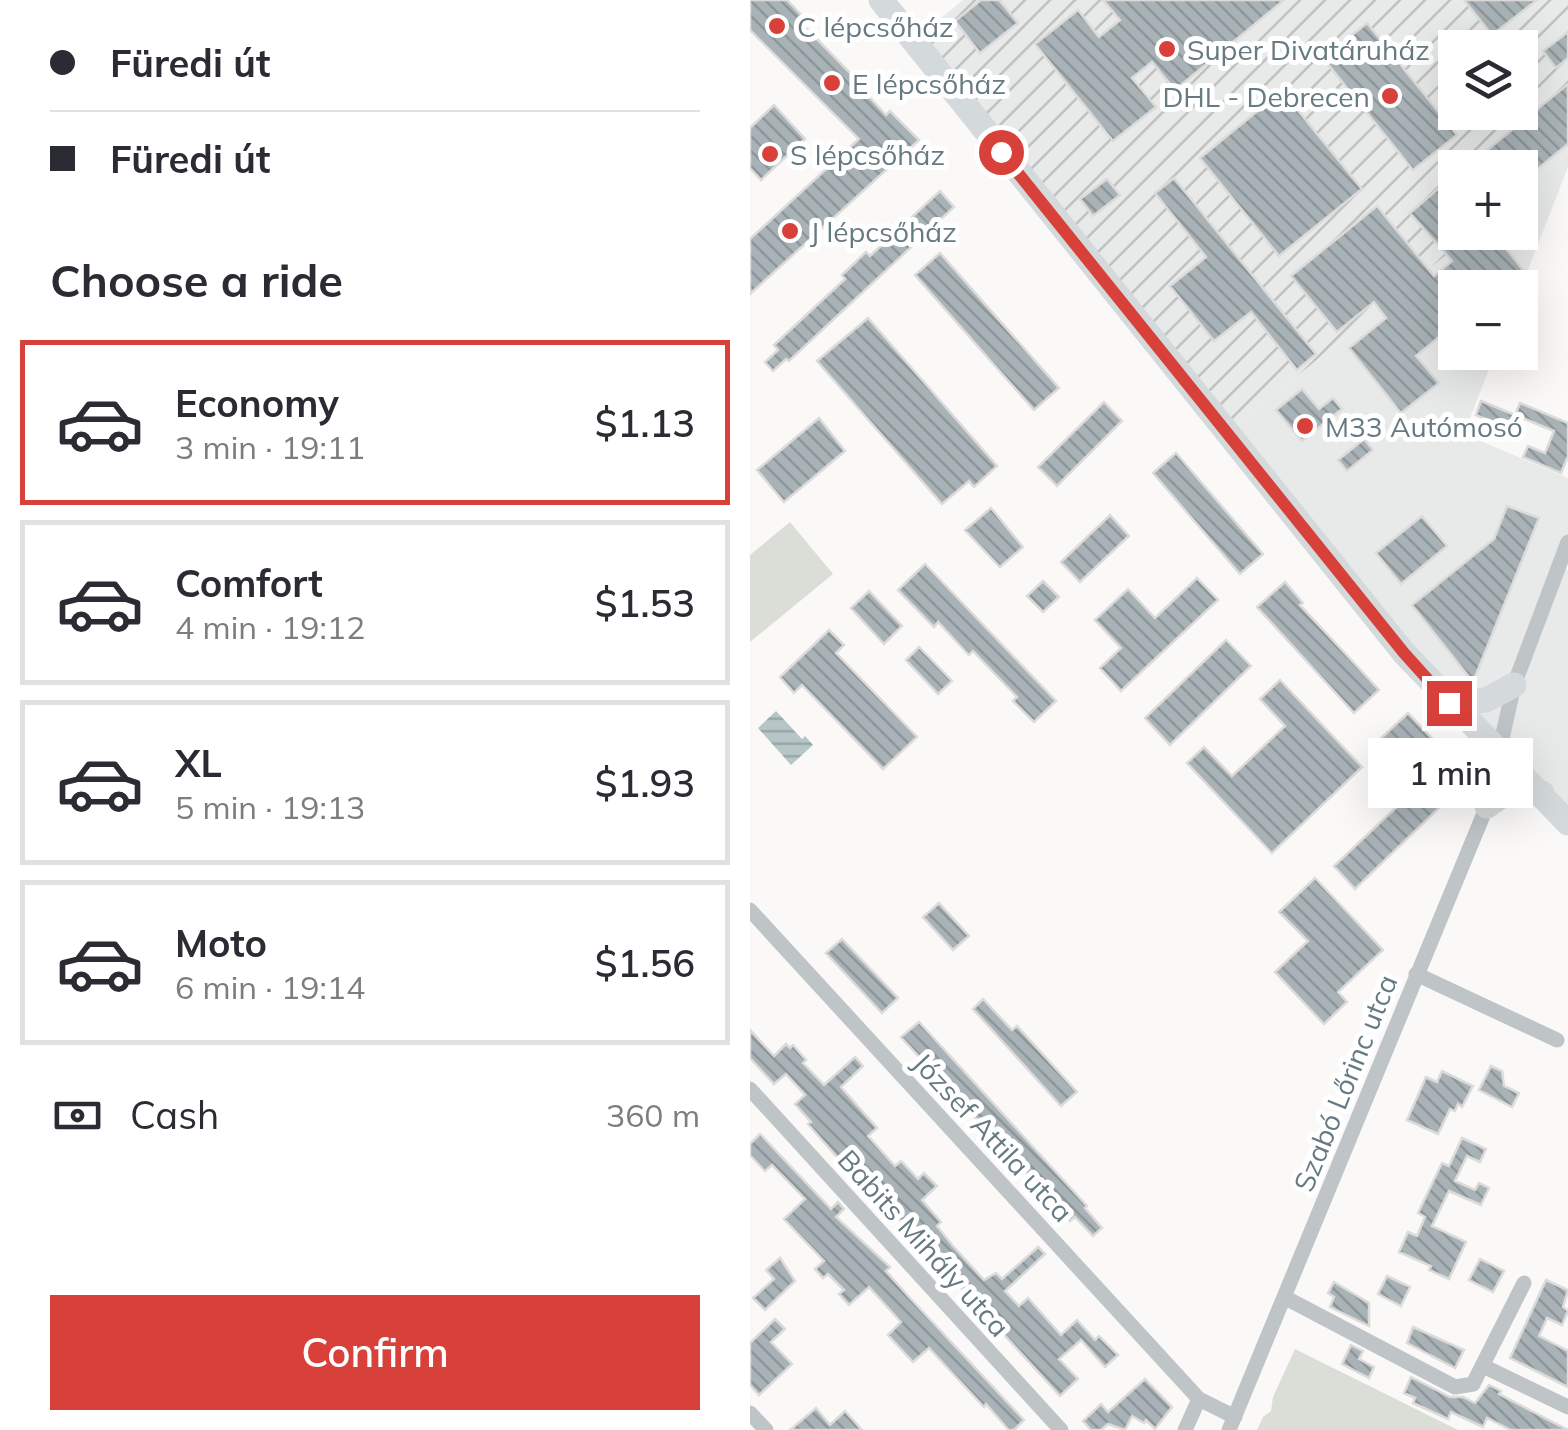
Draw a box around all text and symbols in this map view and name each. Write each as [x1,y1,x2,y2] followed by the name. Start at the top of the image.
[797,9,954,44] place label: C lépcsőház
[766,15,788,37] marker: C lépcsőház
[1438,30,1538,370] map controls
[1438,30,1538,130] button: layers
[1187,32,1430,67] place label: Super Divatáruház
[1156,38,1178,60] marker: Super Divatáruház
[110,39,270,87] text: Füredi út
[852,66,1006,101] place label: E lépcsőház
[821,72,843,94] marker: E lépcsőház
[1162,79,1370,114] place label: DHL - Debrecen
[1379,85,1401,107] marker: DHL - Debrecen
[979,130,1024,175] route start
[110,135,270,183] text: Füredi út
[790,137,945,172] place label: S lépcsőház
[759,143,781,165] marker: S lépcsőház
[1438,150,1538,250] button: +
[810,214,957,249] place label: J lépcsőház
[779,220,801,242] marker: J lépcsőház
[50,252,343,308] text: Choose a ride
[1438,270,1538,370] button: −
[55,378,145,468] icon: car
[175,379,339,427] text: Economy
[595,399,695,447] text: $1.13
[1325,409,1523,444] place label: M33 Autómosó
[1294,415,1316,437] marker: M33 Autómosó
[175,427,365,467] text: 3 min · 19:11
[55,558,145,648] icon: car
[175,559,323,607] text: Comfort
[595,579,695,627] text: $1.53
[175,607,365,647] text: 4 min · 19:12
[1427,681,1472,726] route end
[55,738,145,828] icon: car
[1366,738,1532,808] callout: 1 min
[175,739,222,787] text: XL
[1409,753,1492,793] text: 1 min
[595,759,695,807] text: $1.93
[175,787,365,827] text: 5 min · 19:13
[55,918,145,1008] icon: car
[175,919,267,967] text: Moto
[595,939,695,987] text: $1.56
[175,967,365,1007] text: 6 min · 19:14
[1286,970,1404,1196] street label: Szabó Lőrinc utca
[906,1045,1080,1229] street label: József Attila utca
[50,1088,105,1143] icon: cash
[130,1091,219,1139] text: Cash
[606,1095,700,1135] text: 360 m
[831,1142,1017,1344] street label: Babits Mihály utca
[50,1295,700,1410] button: Confirm

